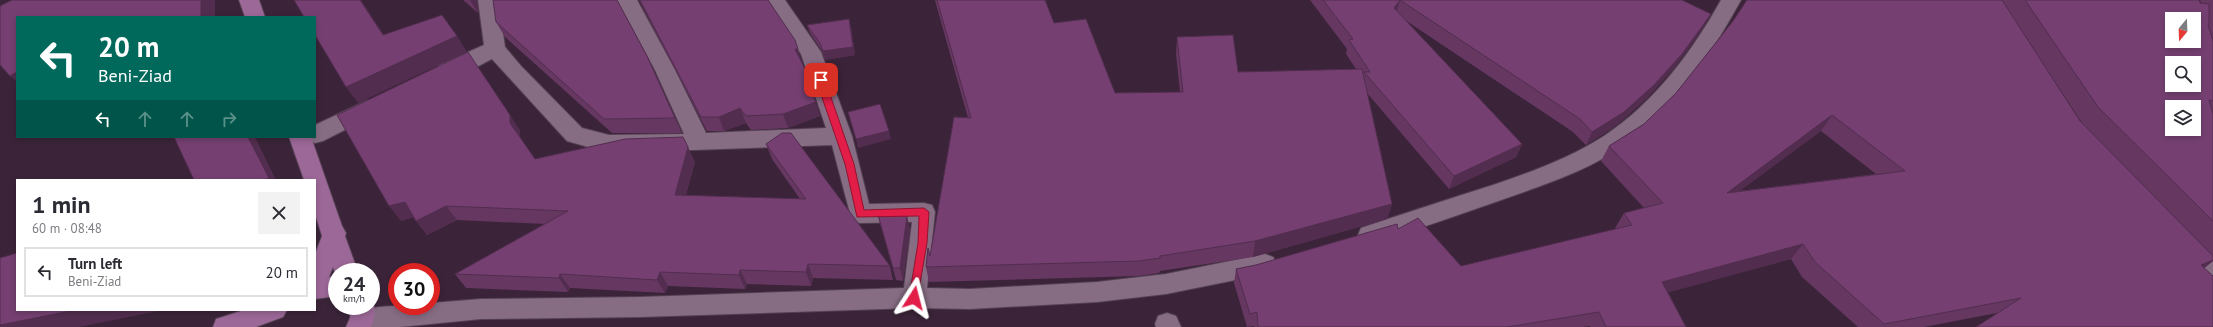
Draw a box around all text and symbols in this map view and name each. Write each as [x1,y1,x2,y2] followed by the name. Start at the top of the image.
[2165,12,2201,48] north arrow
[2165,12,2201,136] map controls
[98,28,159,65] text: 20 m
[32,32,84,84] icon: left
[2165,56,2201,92] button: search
[804,63,838,97] pin
[98,64,172,87] text: Beni-Ziad
[810,69,832,91] icon: arrive
[2165,100,2201,136] button: layers
[92,108,114,130] icon: left
[134,108,156,130] icon: ahead
[176,108,198,130] icon: ahead
[218,108,240,130] icon: right
[32,189,91,220] text: 1 min
[258,192,300,234] button: close
[32,220,102,237] text: 60 m · 08:48
[68,254,122,273] text: Turn left
[34,261,56,283] icon: left
[265,263,298,282] text: 20 m
[388,263,440,315] speed limit sign: 30
[343,271,365,297] text: 24
[68,273,121,290] text: Beni-Ziad
[893,277,935,319] position arrow
[343,292,365,305] text: km/h

